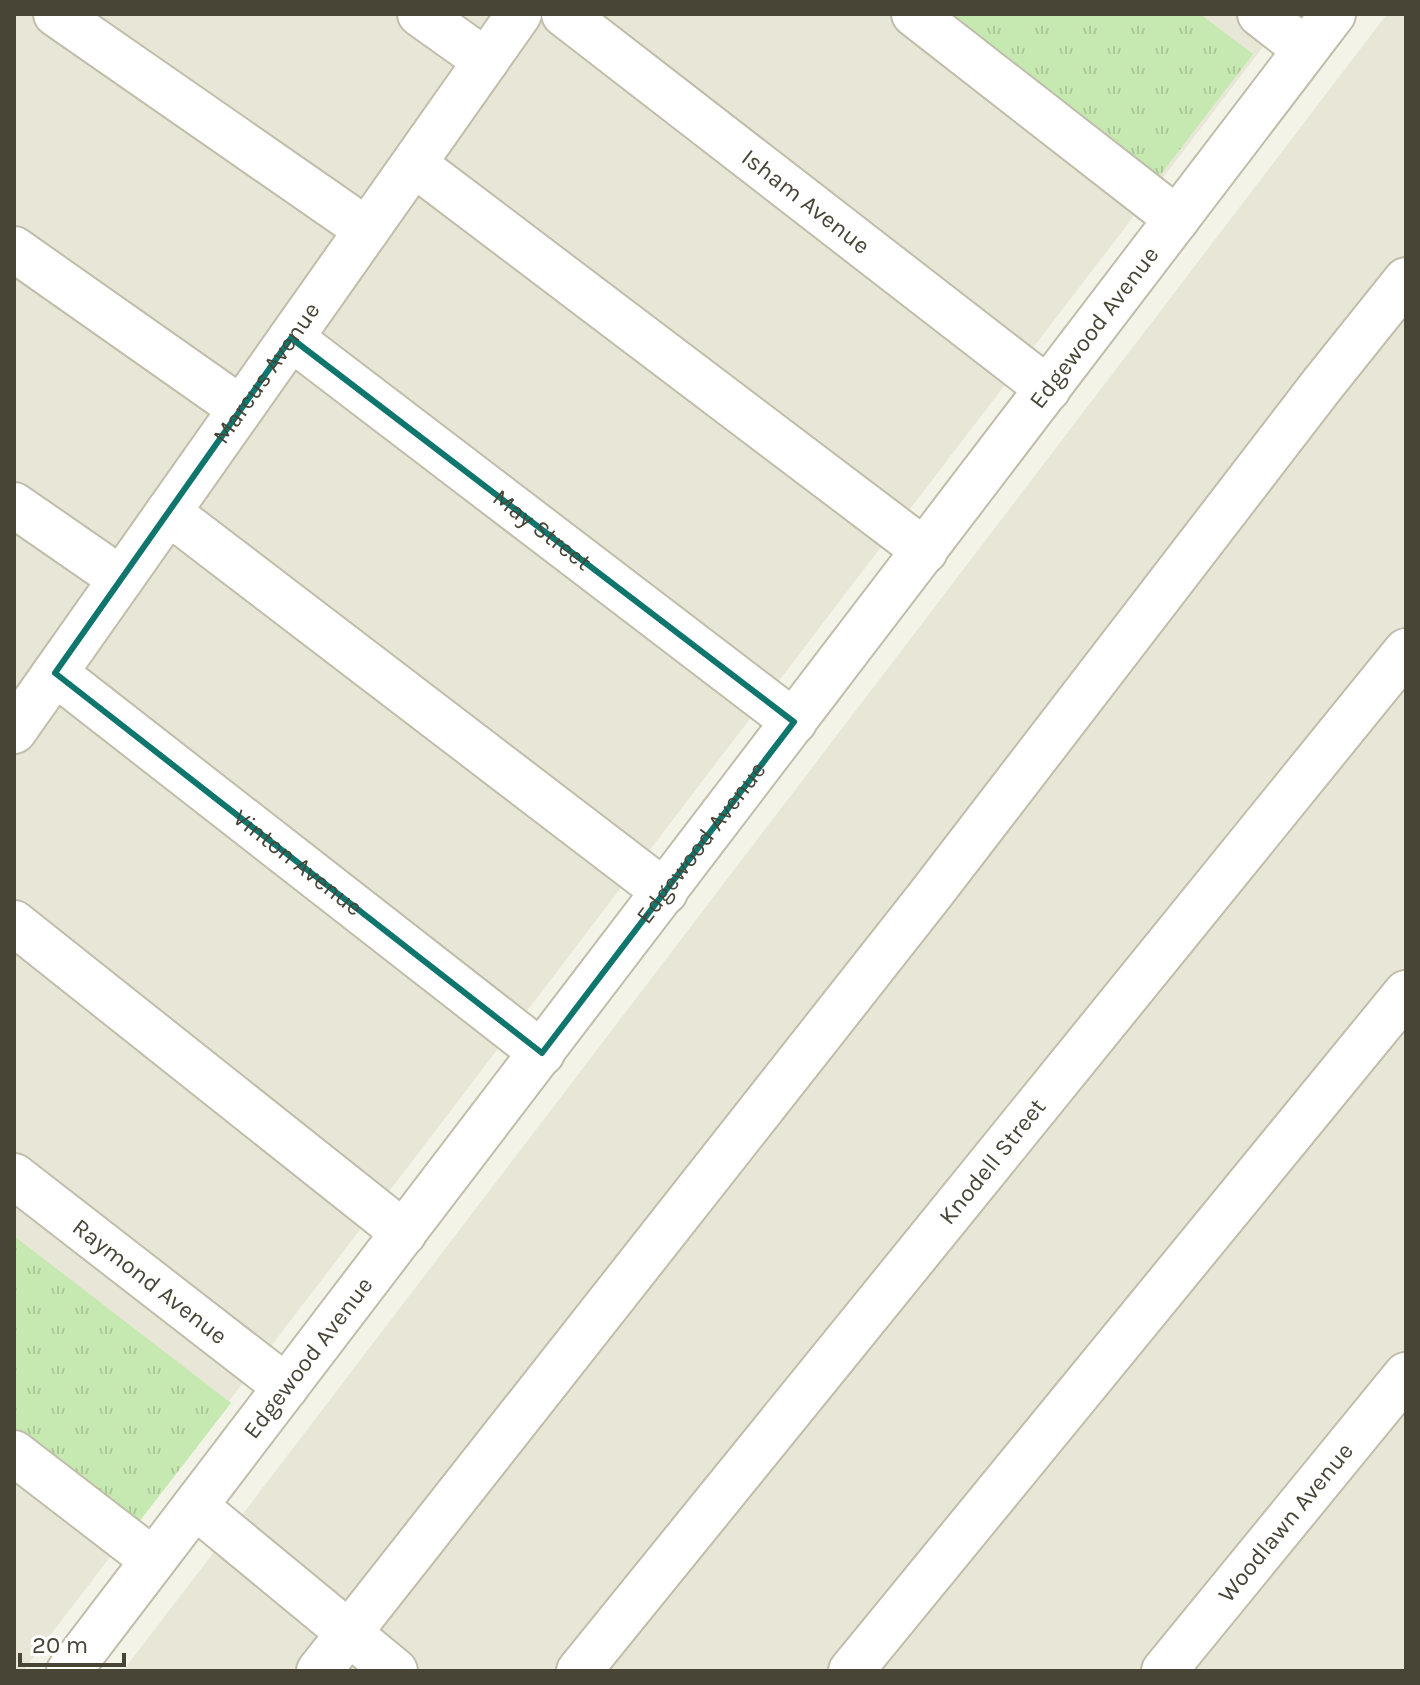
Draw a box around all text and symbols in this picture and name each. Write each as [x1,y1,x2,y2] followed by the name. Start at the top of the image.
[736,143,875,260] street label: Isham Avenue
[1023,241,1165,414] street label: Edgewood Avenue
[207,297,326,449] street label: Marcus Avenue
[487,483,597,576] street label: May Street
[630,756,772,929] street label: Edgewood Avenue
[228,803,368,922] street label: Vinton Avenue
[933,1093,1051,1230] street label: Knodell Street
[67,1213,233,1350] street label: Raymond Avenue
[237,1271,379,1444] street label: Edgewood Avenue
[1212,1437,1359,1608] street label: Woodlawn Avenue
[20,1617,124,1667] scale bar
[32,1631,88,1659] text: 20 m

